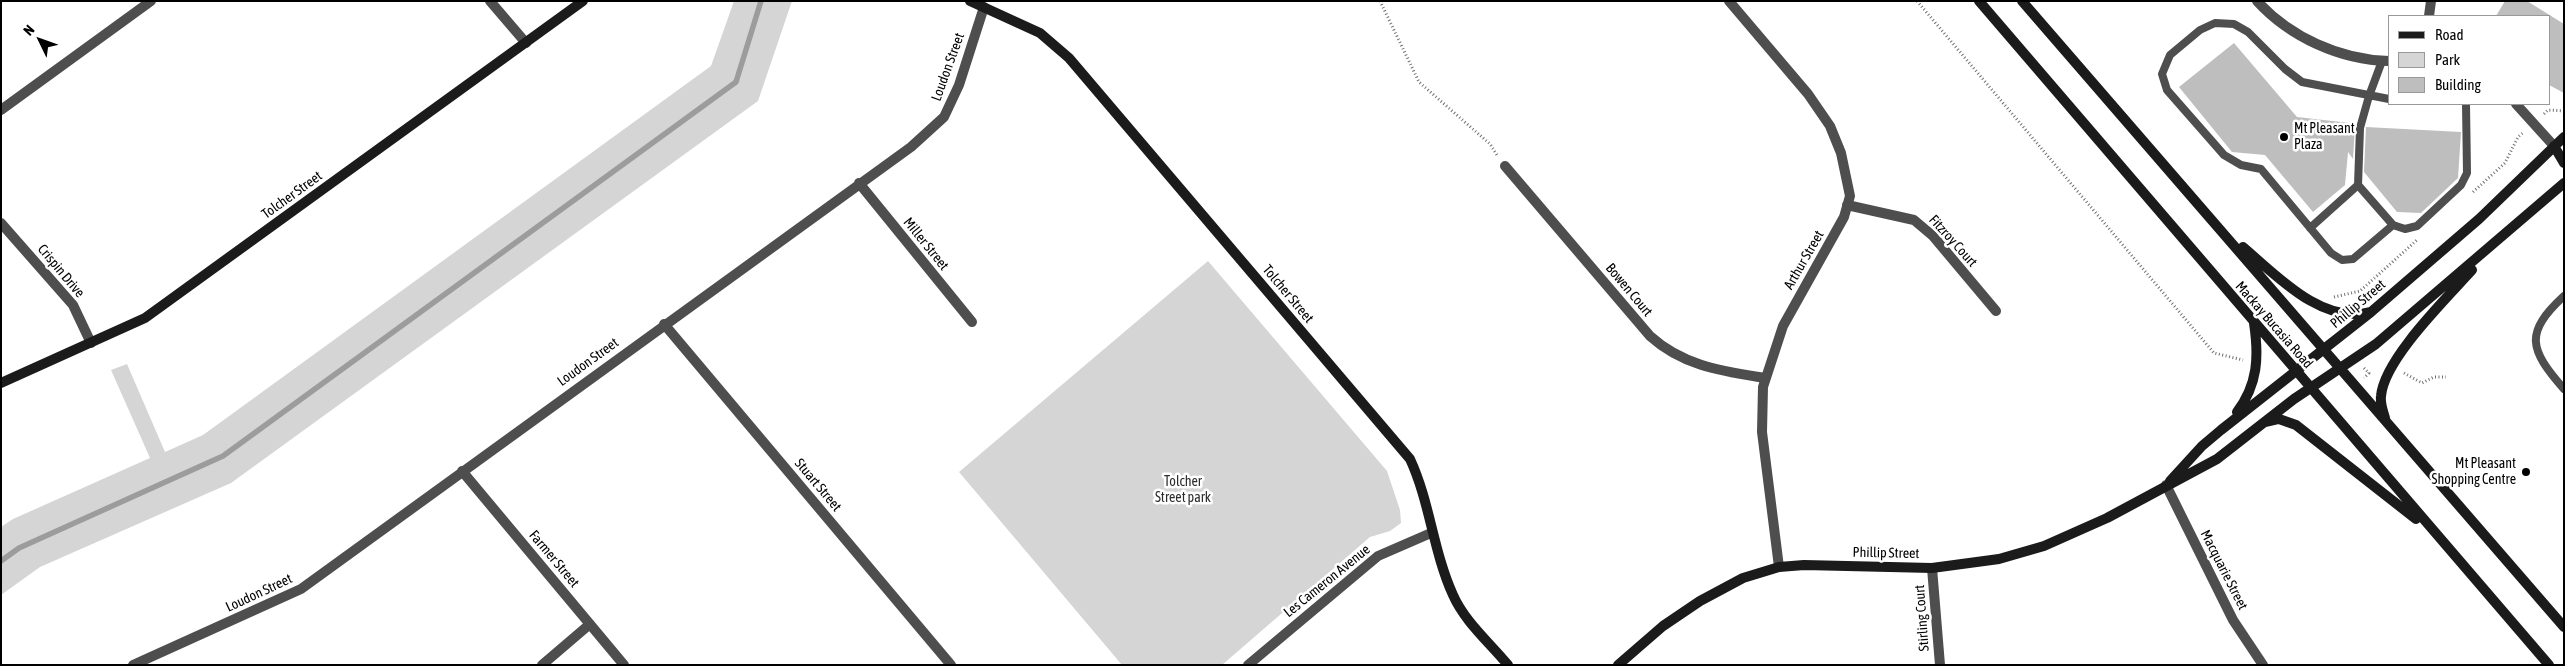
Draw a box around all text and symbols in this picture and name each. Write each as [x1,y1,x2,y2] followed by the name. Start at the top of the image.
[15,15,65,65] north arrow
[2388,15,2550,105] legend
[20,22,38,38] text: N
[2435,26,2464,43] text: Road
[928,31,968,103] street label: Loudon Street
[2435,51,2460,68] text: Park
[2435,76,2481,93] text: Building
[2294,121,2355,154] place label: Mt Pleasant Plaza
[2278,131,2290,143] marker: Mt Pleasant Plaza
[259,167,325,223] street label: Tolcher Street
[1925,212,1981,270] street label: Fitzroy Court
[900,214,952,274] street label: Miller Street
[1780,228,1828,292] street label: Arthur Street
[34,241,88,301] street label: Crispin Drive
[1602,260,1656,320] street label: Bowen Court
[1259,262,1317,326] street label: Tolcher Street
[2327,276,2389,332] street label: Phillip Street
[2232,278,2316,372] street label: Mackay Bucasia Road
[554,334,622,390] street label: Loudon Street
[791,455,845,515] street label: Stuart Street
[2432,456,2516,488] place label: Mt Pleasant Shopping Centre
[2520,466,2532,478] marker: Mt Pleasant Shopping Centre
[1155,474,1211,507] park label: Tolcher Street park
[525,527,583,591] street label: Farmer Street
[2197,527,2251,613] street label: Macquarie Street
[1281,541,1373,621] street label: Les Cameron Avenue
[1852,544,1920,562] street label: Phillip Street
[223,570,295,616] street label: Loudon Street
[1911,584,1933,652] street label: Stirling Court

